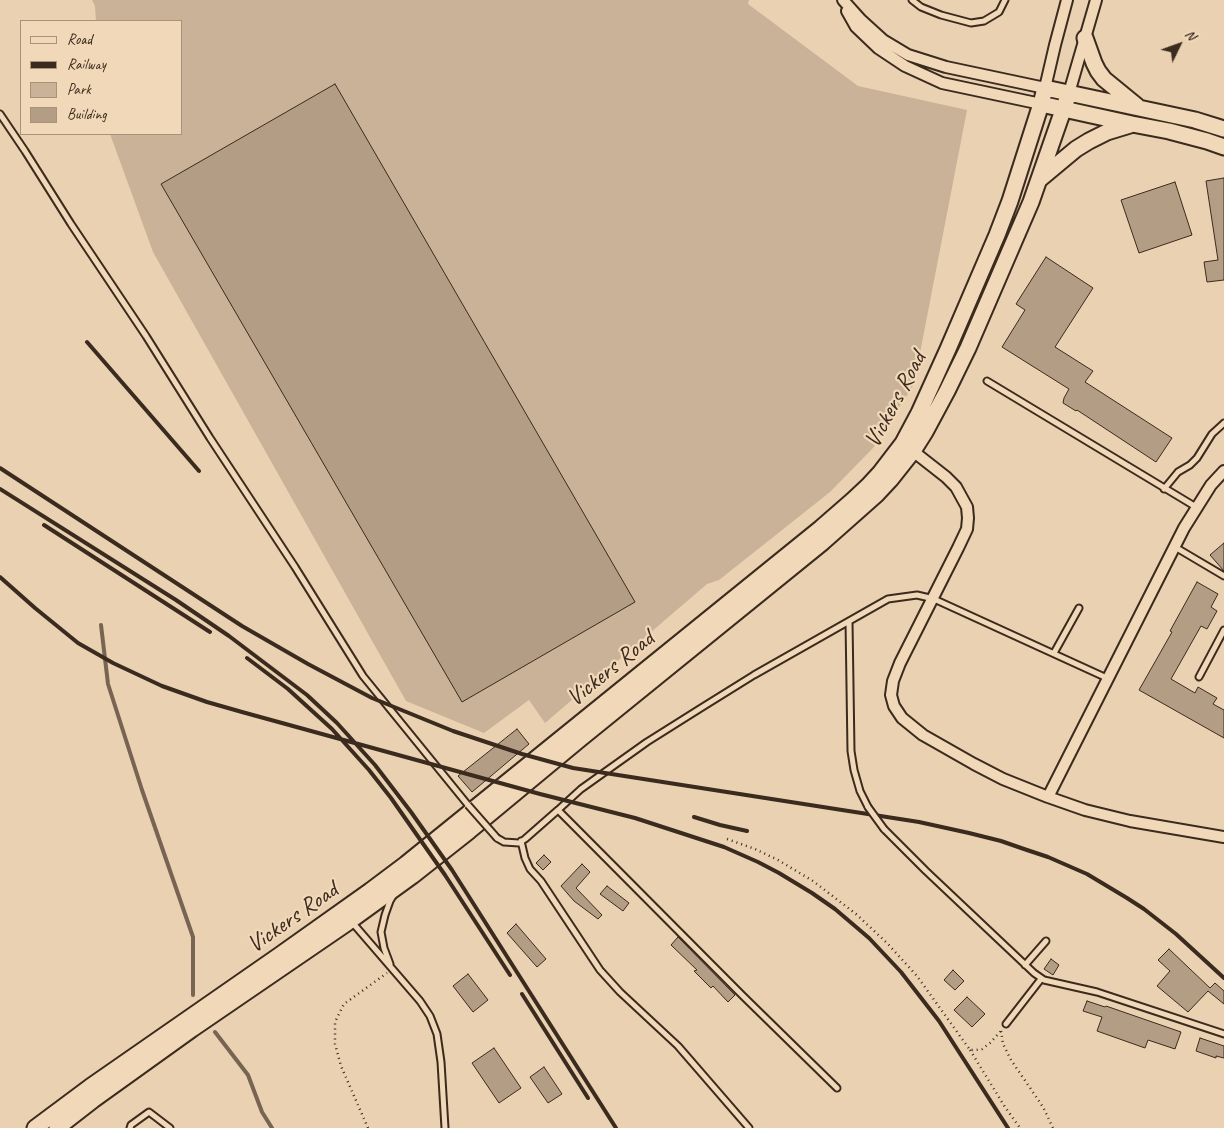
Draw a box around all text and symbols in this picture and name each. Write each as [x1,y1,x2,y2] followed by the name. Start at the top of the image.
[20,20,182,135] legend
[1154,20,1204,70] north arrow
[1181,26,1200,44] text: N
[67,30,92,49] text: Road
[67,55,106,74] text: Railway
[67,80,91,99] text: Park
[67,105,106,124] text: Building
[859,347,933,453] street label: Vickers Road
[561,625,661,713] street label: Vickers Road
[242,876,344,960] street label: Vickers Road

